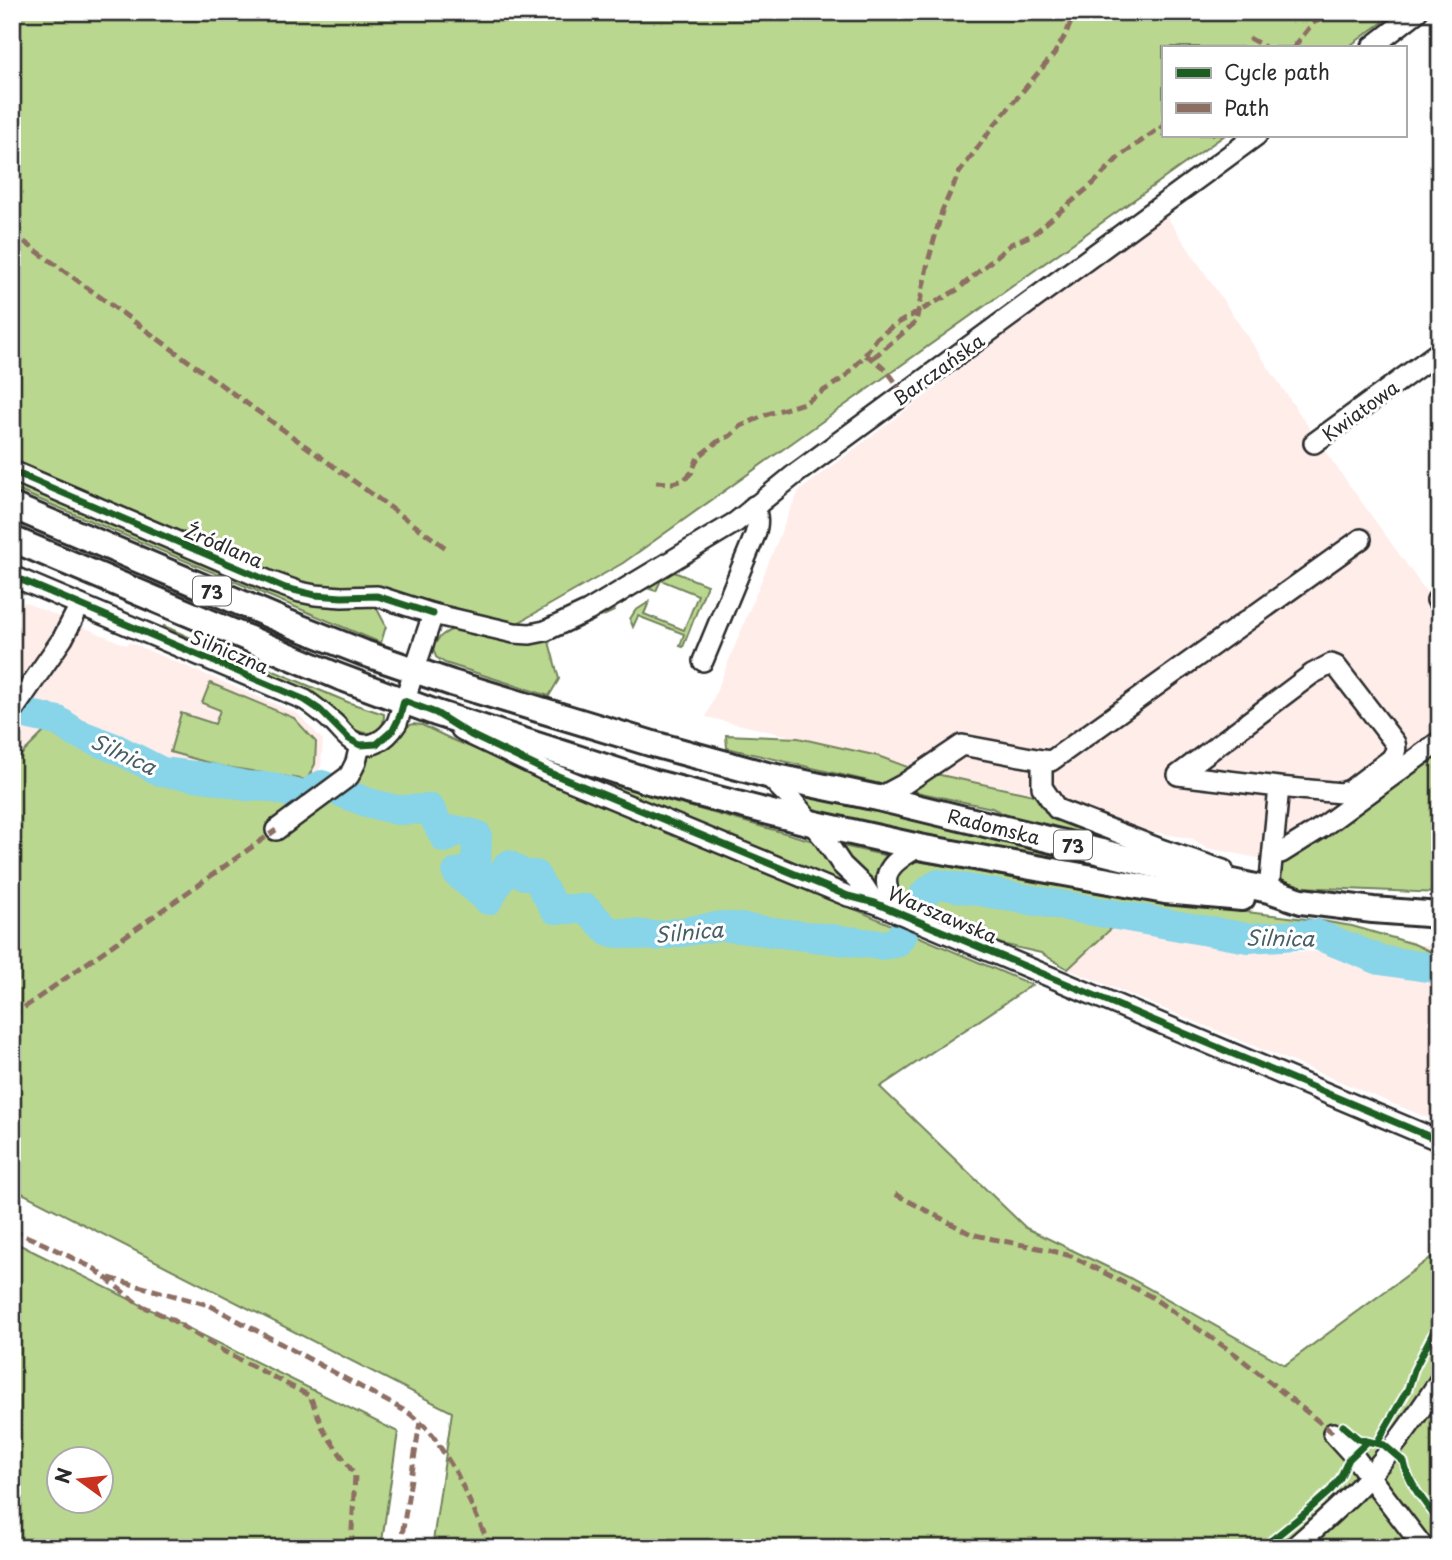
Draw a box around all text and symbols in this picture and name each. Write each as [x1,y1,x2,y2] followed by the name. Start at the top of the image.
[1162,46,1406,136] legend
[1224,55,1330,87] text: Cycle path
[1224,91,1269,123] text: Path
[886,326,990,412] street label: Barczańska
[1316,373,1404,447] street label: Kwiatowa
[180,516,268,574] street label: Źródlana
[193,576,231,606] road number: 73
[187,622,274,680] street label: Silniczna
[86,724,162,782] water label: Silnica
[945,801,1043,851] street label: Radomska
[1054,830,1092,860] road number: 73
[884,878,1002,950] street label: Warszawska
[654,912,725,950] water label: Silnica
[1246,920,1315,954] water label: Silnica
[46,1444,116,1514] north arrow
[47,1464,78,1486] text: N

